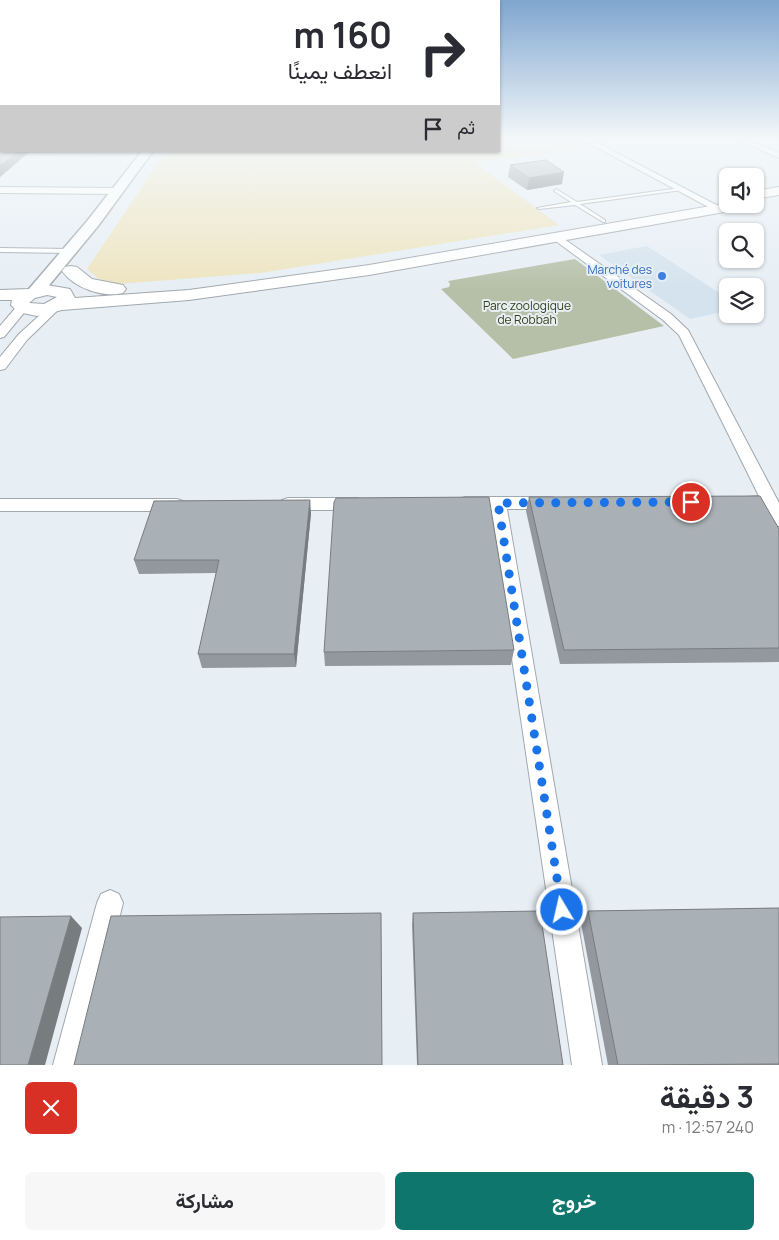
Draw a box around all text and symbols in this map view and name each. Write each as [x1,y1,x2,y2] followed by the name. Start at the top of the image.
[293,11,392,59] text: 160 m
[410,20,475,85] icon: right
[288,56,392,86] text: انعطف يمينًا
[457,114,475,140] text: ثم
[419,115,447,143] icon: arrive
[719,168,764,323] map controls
[719,168,764,213] button: sound
[719,223,764,268] button: search
[587,261,652,292] place label: Marché des voitures
[656,270,668,282] marker: Marché des voitures
[719,278,764,323] button: layers
[483,297,571,328] park label: Parc zoologique de Robbah
[670,481,712,523] pin
[677,488,705,516] icon: arrive
[535,883,587,935] position arrow
[660,1076,754,1117] text: 3 دقيقة
[25,1082,77,1134] button: close
[662,1116,754,1138] text: 240 m · 12:57
[25,1172,385,1230] button: مشاركة
[395,1172,754,1230] button: خروج

